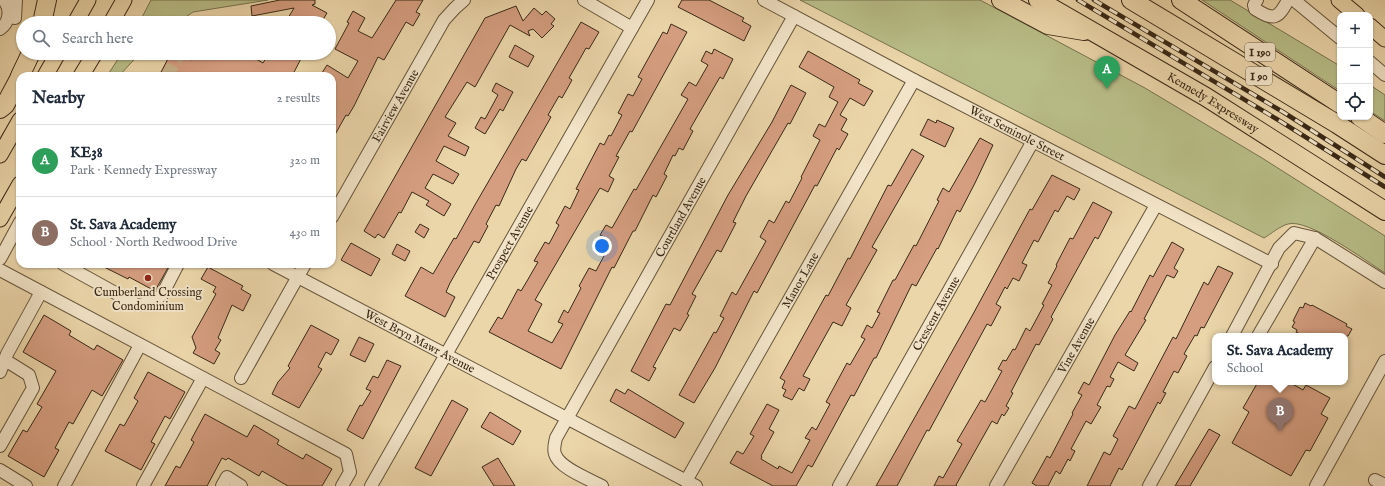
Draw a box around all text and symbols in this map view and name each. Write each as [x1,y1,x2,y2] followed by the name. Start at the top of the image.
[1337,12,1373,120] map controls
[1337,12,1373,48] button: +
[16,16,336,60] search box
[30,27,52,49] icon: search
[62,29,133,48] text: Search here
[1245,43,1275,61] road number: I 190
[1337,48,1373,84] button: −
[1094,56,1120,89] pin: A
[369,66,423,145] street label: Fairview Avenue
[1246,67,1272,85] road number: I 90
[1164,69,1262,137] street label: Kennedy Expressway
[1337,84,1373,120] button: locate
[32,88,85,109] text: Nearby
[276,90,320,107] text: 2 results
[967,103,1067,164] street label: West Seminole Street
[70,143,103,162] text: KE38
[41,152,49,169] text: A
[290,152,320,169] text: 320 m
[70,162,217,179] text: Park · Kennedy Expressway
[652,174,710,260] street label: Courtland Avenue
[483,203,537,283] street label: Prospect Avenue
[70,215,177,234] text: St. Sava Academy
[41,224,49,241] text: B
[290,224,320,241] text: 430 m
[70,234,237,251] text: School · North Redwood Drive
[592,236,612,256] your location
[779,249,823,311] street label: Manor Lane
[143,273,153,283] marker: Cumberland Crossing Condominium
[910,273,964,354] street label: Crescent Avenue
[94,285,203,314] place label: Cumberland Crossing Condominium
[362,306,478,377] street label: West Bryn Mawr Avenue
[1054,314,1099,377] street label: Vine Avenue
[1212,333,1348,385] popup
[1227,341,1333,360] text: St. Sava Academy
[1227,360,1263,377] text: School
[1267,398,1293,431] pin: B

